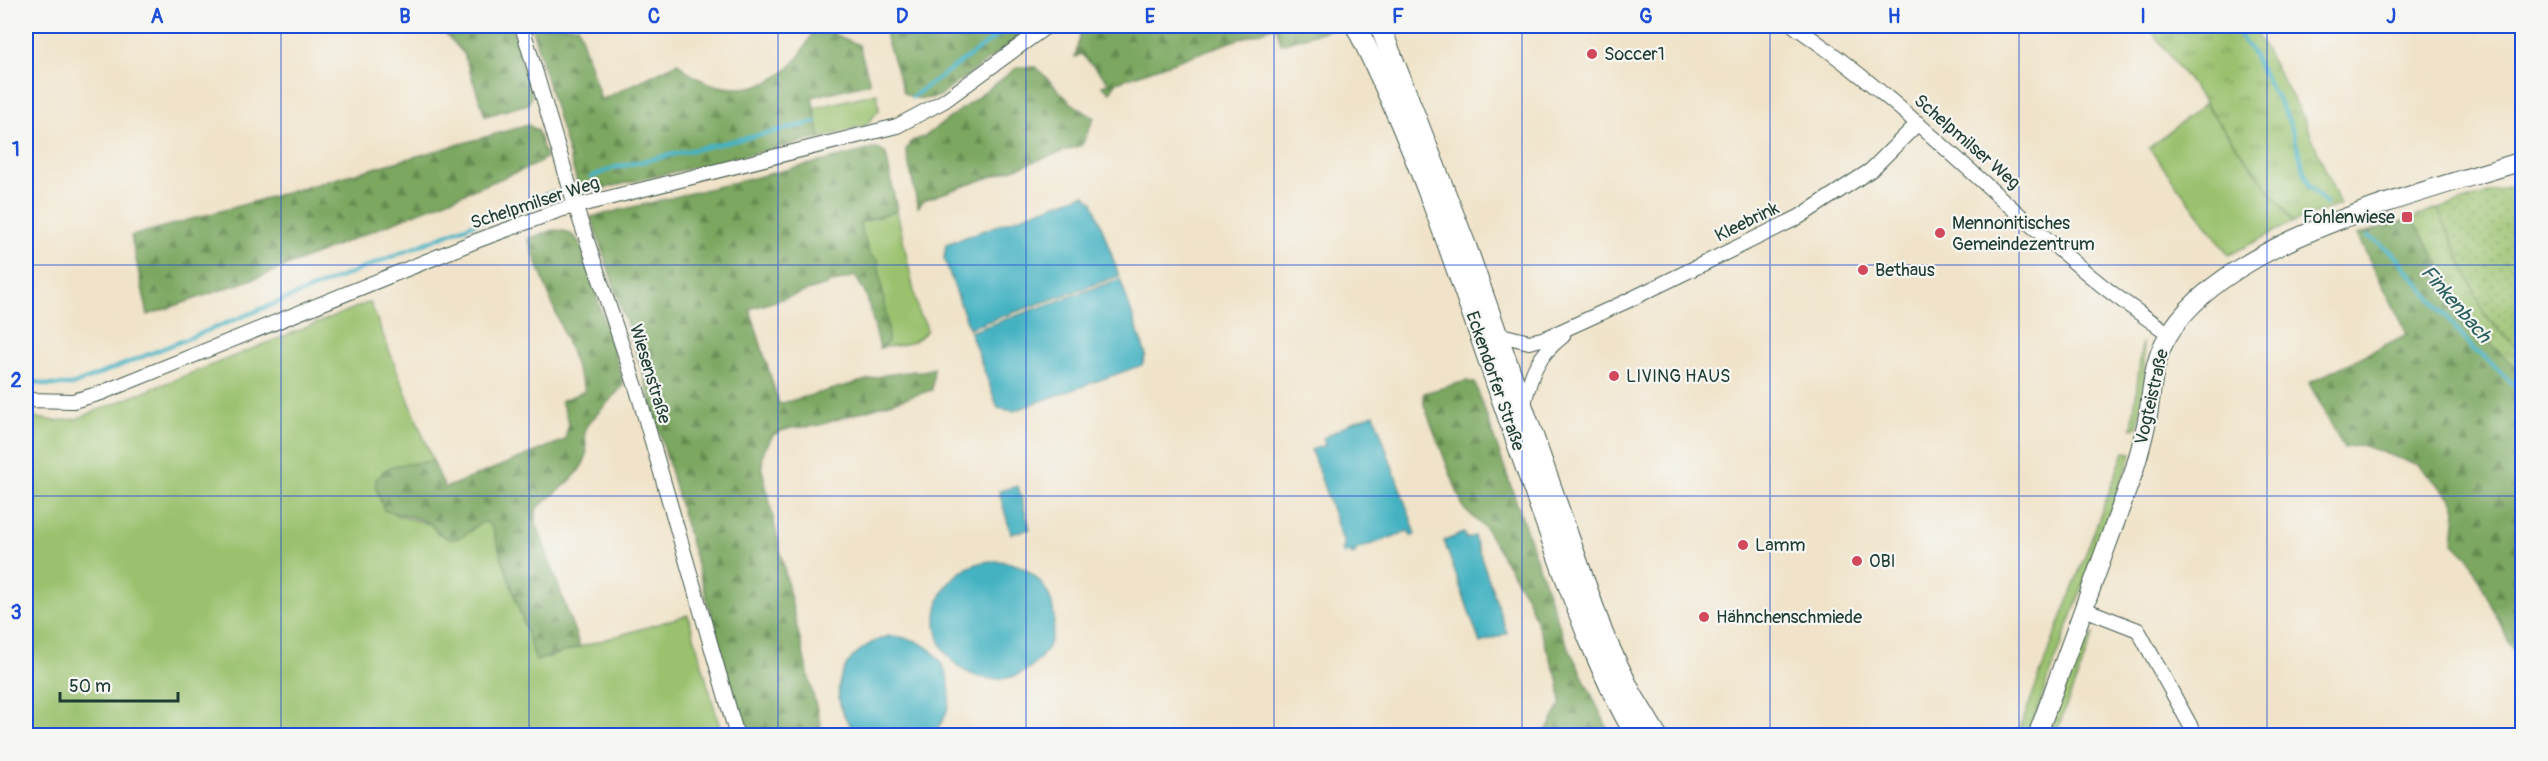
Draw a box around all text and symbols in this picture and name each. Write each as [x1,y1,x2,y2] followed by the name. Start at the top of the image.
[151,4,164,29] text: A
[399,4,411,29] text: B
[648,4,660,29] text: C
[896,4,909,29] text: D
[1145,4,1156,29] text: E
[1392,4,1404,29] text: F
[1639,4,1653,29] text: G
[1888,4,1901,29] text: H
[2140,4,2146,29] text: I
[2386,4,2396,29] text: J
[1604,43,1665,66] place label: Soccer1
[1585,47,1599,61] marker: Soccer1
[1909,89,2025,195] street label: Schelpmilser Weg
[12,137,20,162] text: 1
[468,171,602,235] street label: Schelpmilser Weg
[1711,196,1783,247] street label: Kleebrink
[2303,206,2395,229] place label: Fohlenwiese
[2400,210,2414,224] marker: Fohlenwiese
[1952,212,2095,256] place label: Mennonitisches Gemeindezentrum
[1933,226,1947,240] marker: Mennonitisches Gemeindezentrum
[1875,259,1935,282] place label: Bethaus
[2416,260,2497,349] water label: Finkenbach
[1856,263,1870,277] marker: Bethaus
[1460,308,1530,454] street label: Eckendorfer Straße
[624,322,676,427] street label: Wiesenstraße
[2130,347,2174,447] street label: Vogteistraße
[1626,365,1731,388] place label: LIVING HAUS
[10,368,22,393] text: 2
[1607,369,1621,383] marker: LIVING HAUS
[1755,534,1806,557] place label: Lamm
[1736,538,1750,552] marker: Lamm
[1869,550,1896,573] place label: OBI
[1850,554,1864,568] marker: OBI
[10,600,22,625] text: 3
[1716,606,1862,629] place label: Hähnchenschmiede
[1697,610,1711,624] marker: Hähnchenschmiede
[60,665,178,703] scale bar
[69,675,111,698] text: 50 m

